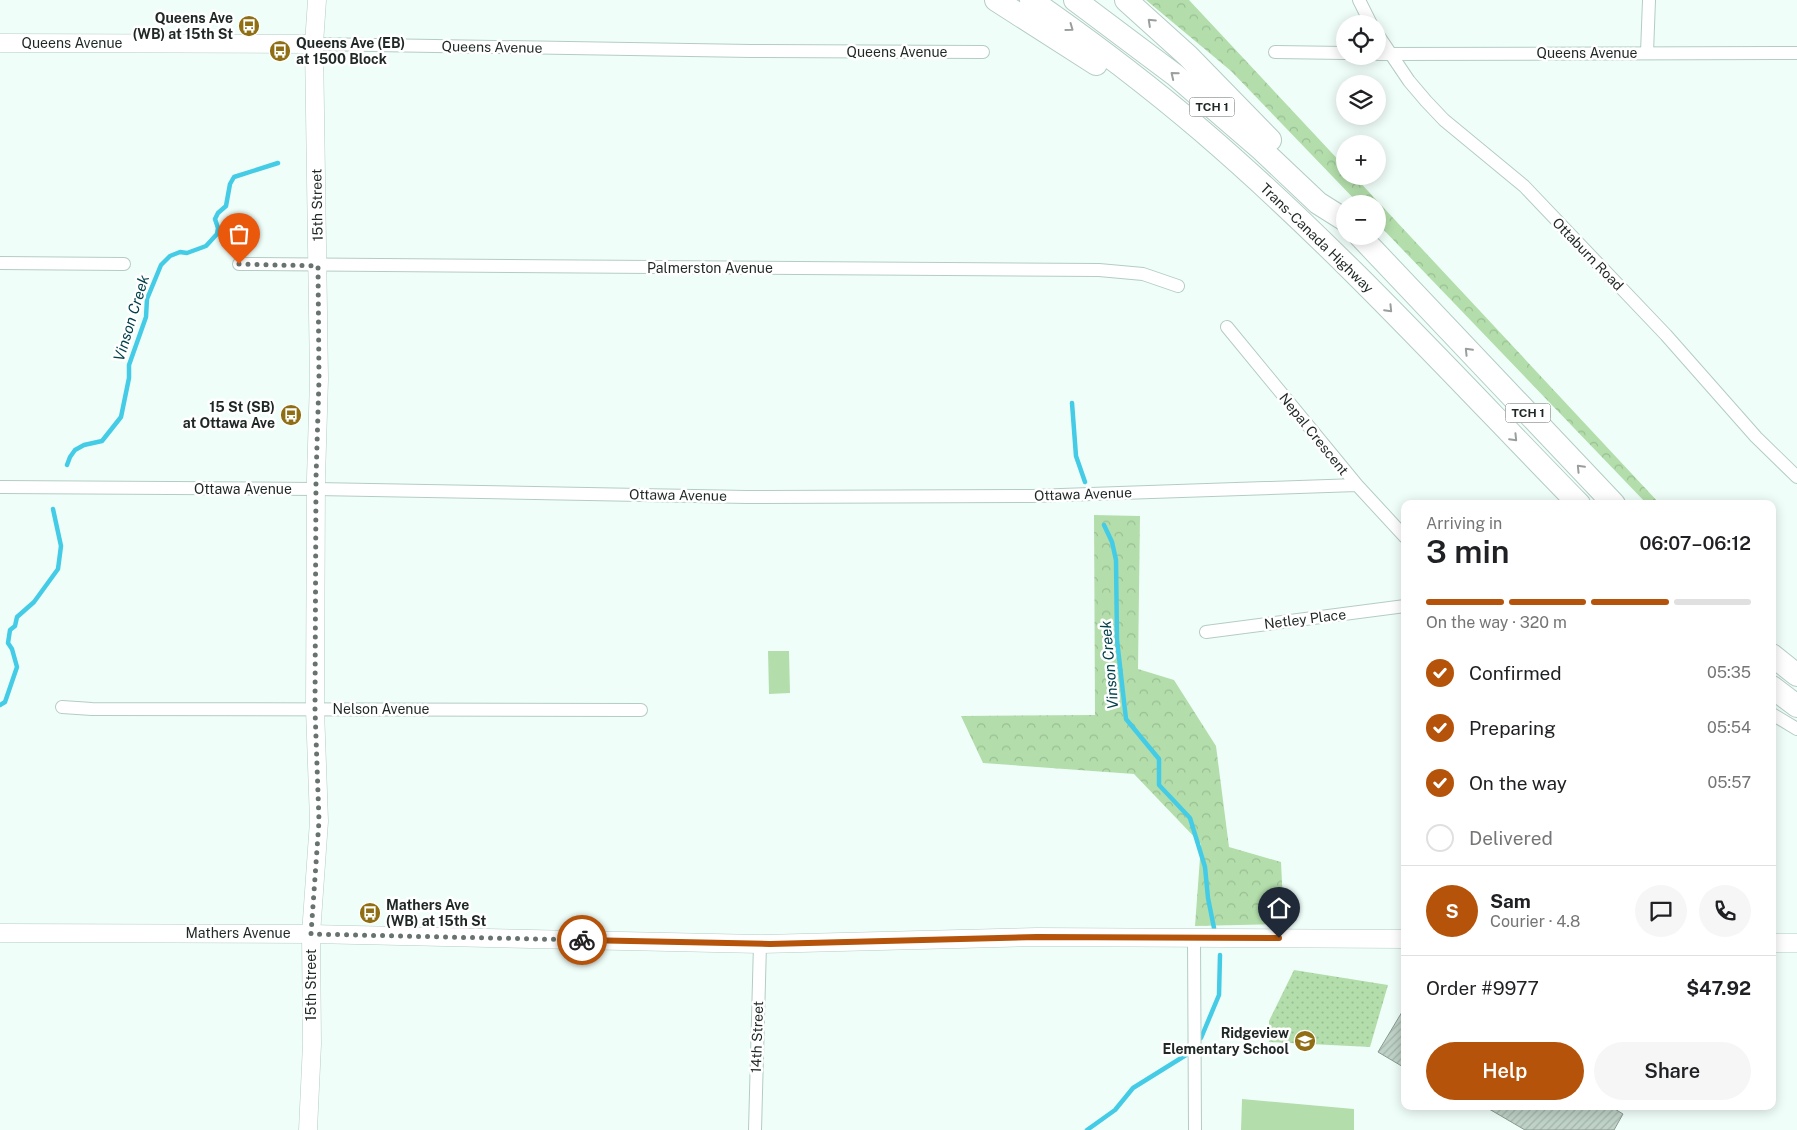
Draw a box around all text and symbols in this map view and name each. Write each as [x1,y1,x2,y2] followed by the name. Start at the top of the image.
[133,10,233,42] place label: Queens Ave (WB) at 15th St
[237,14,261,38] bus stop icon: Queens Ave (WB) at 15th St
[1336,15,1386,245] map controls
[1336,15,1386,65] button: locate
[1148,19,1157,28] one-way arrow
[1065,22,1074,31] one-way arrow
[22,35,123,51] street label: Queens Avenue
[296,35,405,67] place label: Queens Ave (EB) at 1500 Block
[441,38,543,56] street label: Queens Avenue
[268,39,292,63] bus stop icon: Queens Ave (EB) at 1500 Block
[847,44,948,60] street label: Queens Avenue
[1537,45,1638,61] street label: Queens Avenue
[1171,72,1180,80] one-way arrow
[1336,75,1386,125] button: layers
[1190,98,1234,116] road number: TCH 1
[1336,135,1386,185] button: +
[308,169,326,241] street label: 15th Street
[1257,180,1377,296] street label: Trans-Canada Highway
[1336,195,1386,245] button: −
[218,213,260,264] pin
[1549,214,1627,294] street label: Ottaburn Road
[225,220,253,248] icon: bag
[647,260,773,276] street label: Palmerston Avenue
[110,272,152,363] water label: Vinson Creek
[1383,303,1392,312] one-way arrow
[1465,347,1474,356] one-way arrow
[1276,390,1352,478] street label: Nepal Crescent
[183,399,275,431] place label: 15 St (SB) at Ottawa Ave
[279,403,303,427] bus stop icon: 15 St (SB) at Ottawa Ave
[1506,403,1550,422] road number: TCH 1
[1508,432,1517,441] one-way arrow
[1577,465,1586,474] one-way arrow
[194,481,292,497] street label: Ottawa Avenue
[1034,484,1132,504] street label: Ottawa Avenue
[629,486,727,504] street label: Ottawa Avenue
[1426,514,1502,533] text: Arriving in
[1639,532,1751,554] text: 06:07–06:12
[1426,533,1510,570] text: 3 min
[1263,606,1347,632] street label: Netley Place
[1426,613,1567,632] text: On the way · 320 m
[1097,619,1121,710] water label: Vinson Creek
[1426,659,1454,687] icon: check
[1469,662,1562,684] text: Confirmed
[1707,663,1751,682] text: 05:35
[333,701,430,717] street label: Nelson Avenue
[1426,714,1454,742] icon: check
[1469,717,1556,739] text: Preparing
[1707,718,1751,737] text: 05:54
[1426,769,1454,797] icon: check
[1469,772,1567,794] text: On the way
[1707,773,1751,792] text: 05:57
[1469,827,1553,849] text: Delivered
[1635,885,1687,937] button: chat
[1699,885,1751,937] button: phone
[1258,887,1300,938] pin
[1490,890,1531,912] text: Sam
[1265,894,1293,922] icon: home
[386,897,487,929] place label: Mathers Ave (WB) at 15th St
[1445,900,1459,922] text: S
[358,901,382,925] bus stop icon: Mathers Ave (WB) at 15th St
[1490,912,1580,931] text: Courier · 4.8
[557,915,607,965] courier
[185,925,291,941] street label: Mathers Avenue
[568,926,596,954] icon: bike
[303,949,319,1021] street label: 15th Street
[1426,977,1539,999] text: Order #9977
[1686,977,1751,999] text: $47.92
[748,1001,766,1073] street label: 14th Street
[1162,1025,1289,1057] place label: Ridgeview Elementary School
[1293,1029,1317,1053] school or university icon: Ridgeview Elementary School
[1426,1042,1584,1100] button: Help
[1594,1042,1751,1100] button: Share

